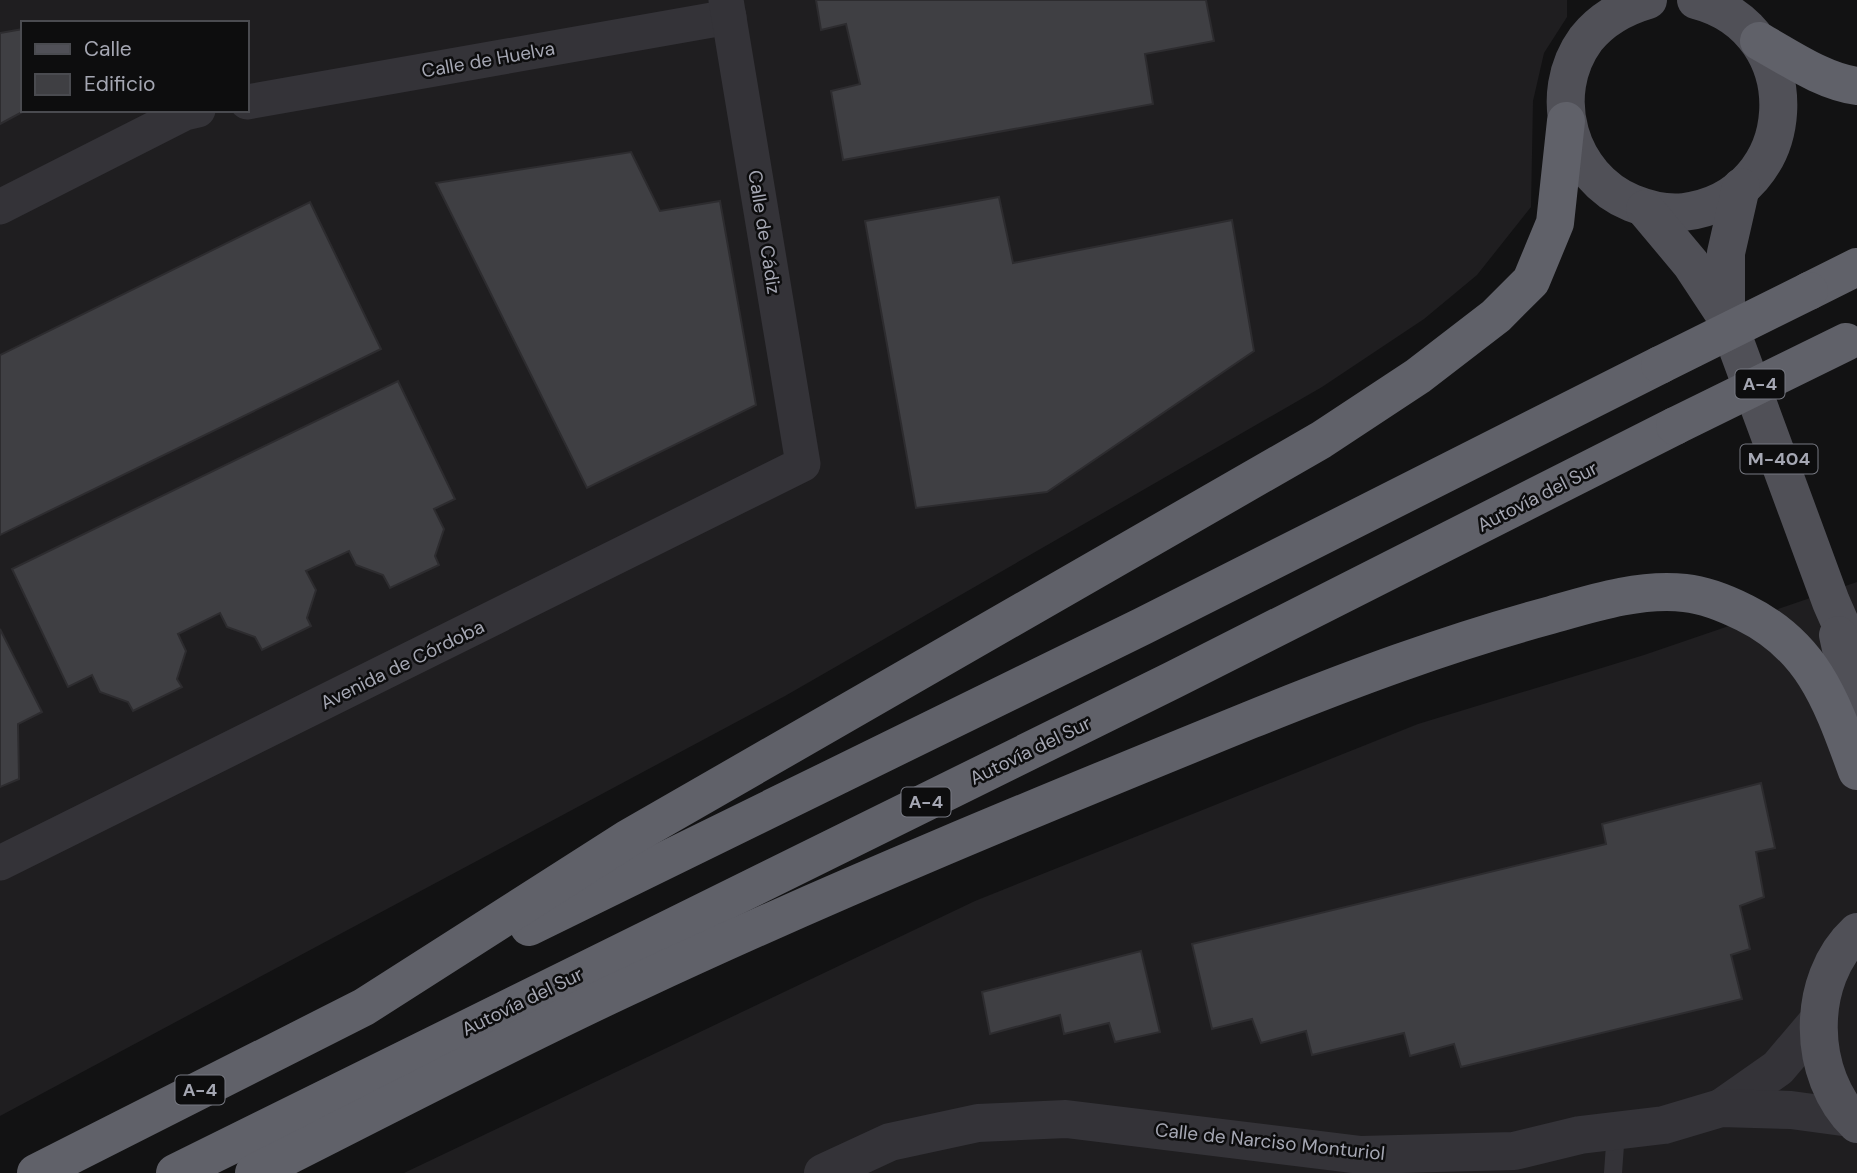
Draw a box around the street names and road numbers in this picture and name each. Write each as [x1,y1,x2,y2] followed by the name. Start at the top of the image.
[420,35,557,84] street label: Calle de Huelva
[742,168,787,296] street label: Calle de Cádiz
[1736,370,1784,398] road number: A-4
[1740,444,1817,474] road number: M-404
[1473,455,1602,538] street label: Autovía del Sur
[316,614,488,715] street label: Avenida de Córdoba
[965,710,1095,791] street label: Autovía del Sur
[902,788,950,816] road number: A-4
[457,961,587,1042] street label: Autovía del Sur
[176,1076,224,1105] road number: A-4
[1154,1117,1386,1166] street label: Calle de Narciso Monturiol

